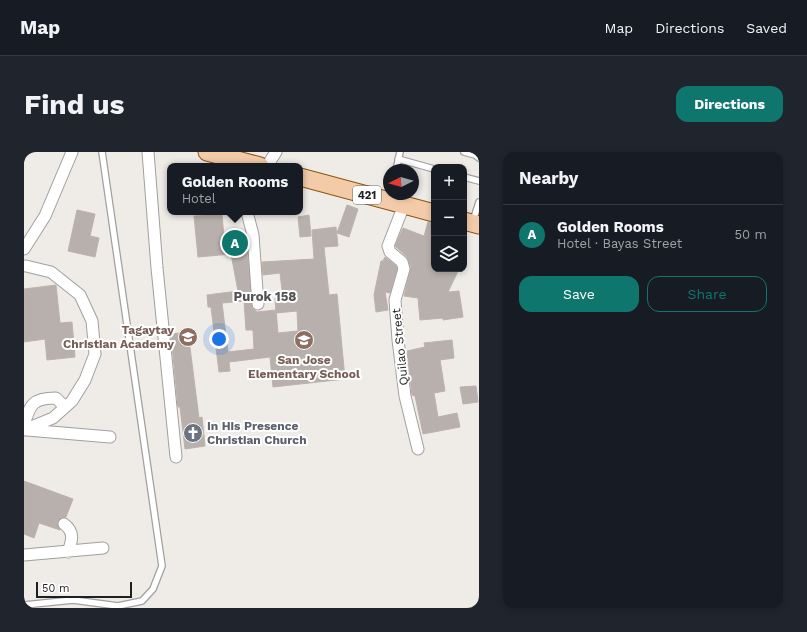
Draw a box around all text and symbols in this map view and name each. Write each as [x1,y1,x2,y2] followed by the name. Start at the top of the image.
[20,16,60,39] text: Map
[605,20,633,36] text: Map
[655,20,724,36] text: Directions
[746,20,787,36] text: Saved
[676,86,783,122] button: Directions
[24,88,124,121] text: Find us
[167,163,303,215] popup
[383,164,419,200] north arrow
[431,164,467,272] map controls
[431,164,467,200] button: +
[519,168,578,188] text: Nearby
[182,173,288,191] text: Golden Rooms
[353,186,381,204] road number: 421
[182,191,216,206] text: Hotel
[431,200,467,236] button: −
[557,218,664,236] text: Golden Rooms
[528,227,536,242] text: A
[735,227,767,242] text: 50 m
[222,228,248,258] pin: A
[431,236,467,272] button: layers
[557,236,682,251] text: Hotel · Bayas Street
[519,276,639,312] button: Save
[647,276,767,312] button: Share
[234,289,296,304] district label: Purok 158
[389,308,411,386] street label: Quilao Street
[63,323,174,351] place label: Tagaytay Christian Academy
[177,326,199,348] school or university icon: Tagaytay Christian Academy
[209,329,229,349] your location
[293,329,315,351] school or university icon: San Jose Elementary School
[248,353,360,381] place label: San Jose Elementary School
[207,419,307,447] place label: In His Presence Christian Church
[182,422,204,444] church icon: In His Presence Christian Church
[36,580,132,599] scale bar
[42,582,69,595] text: 50 m

